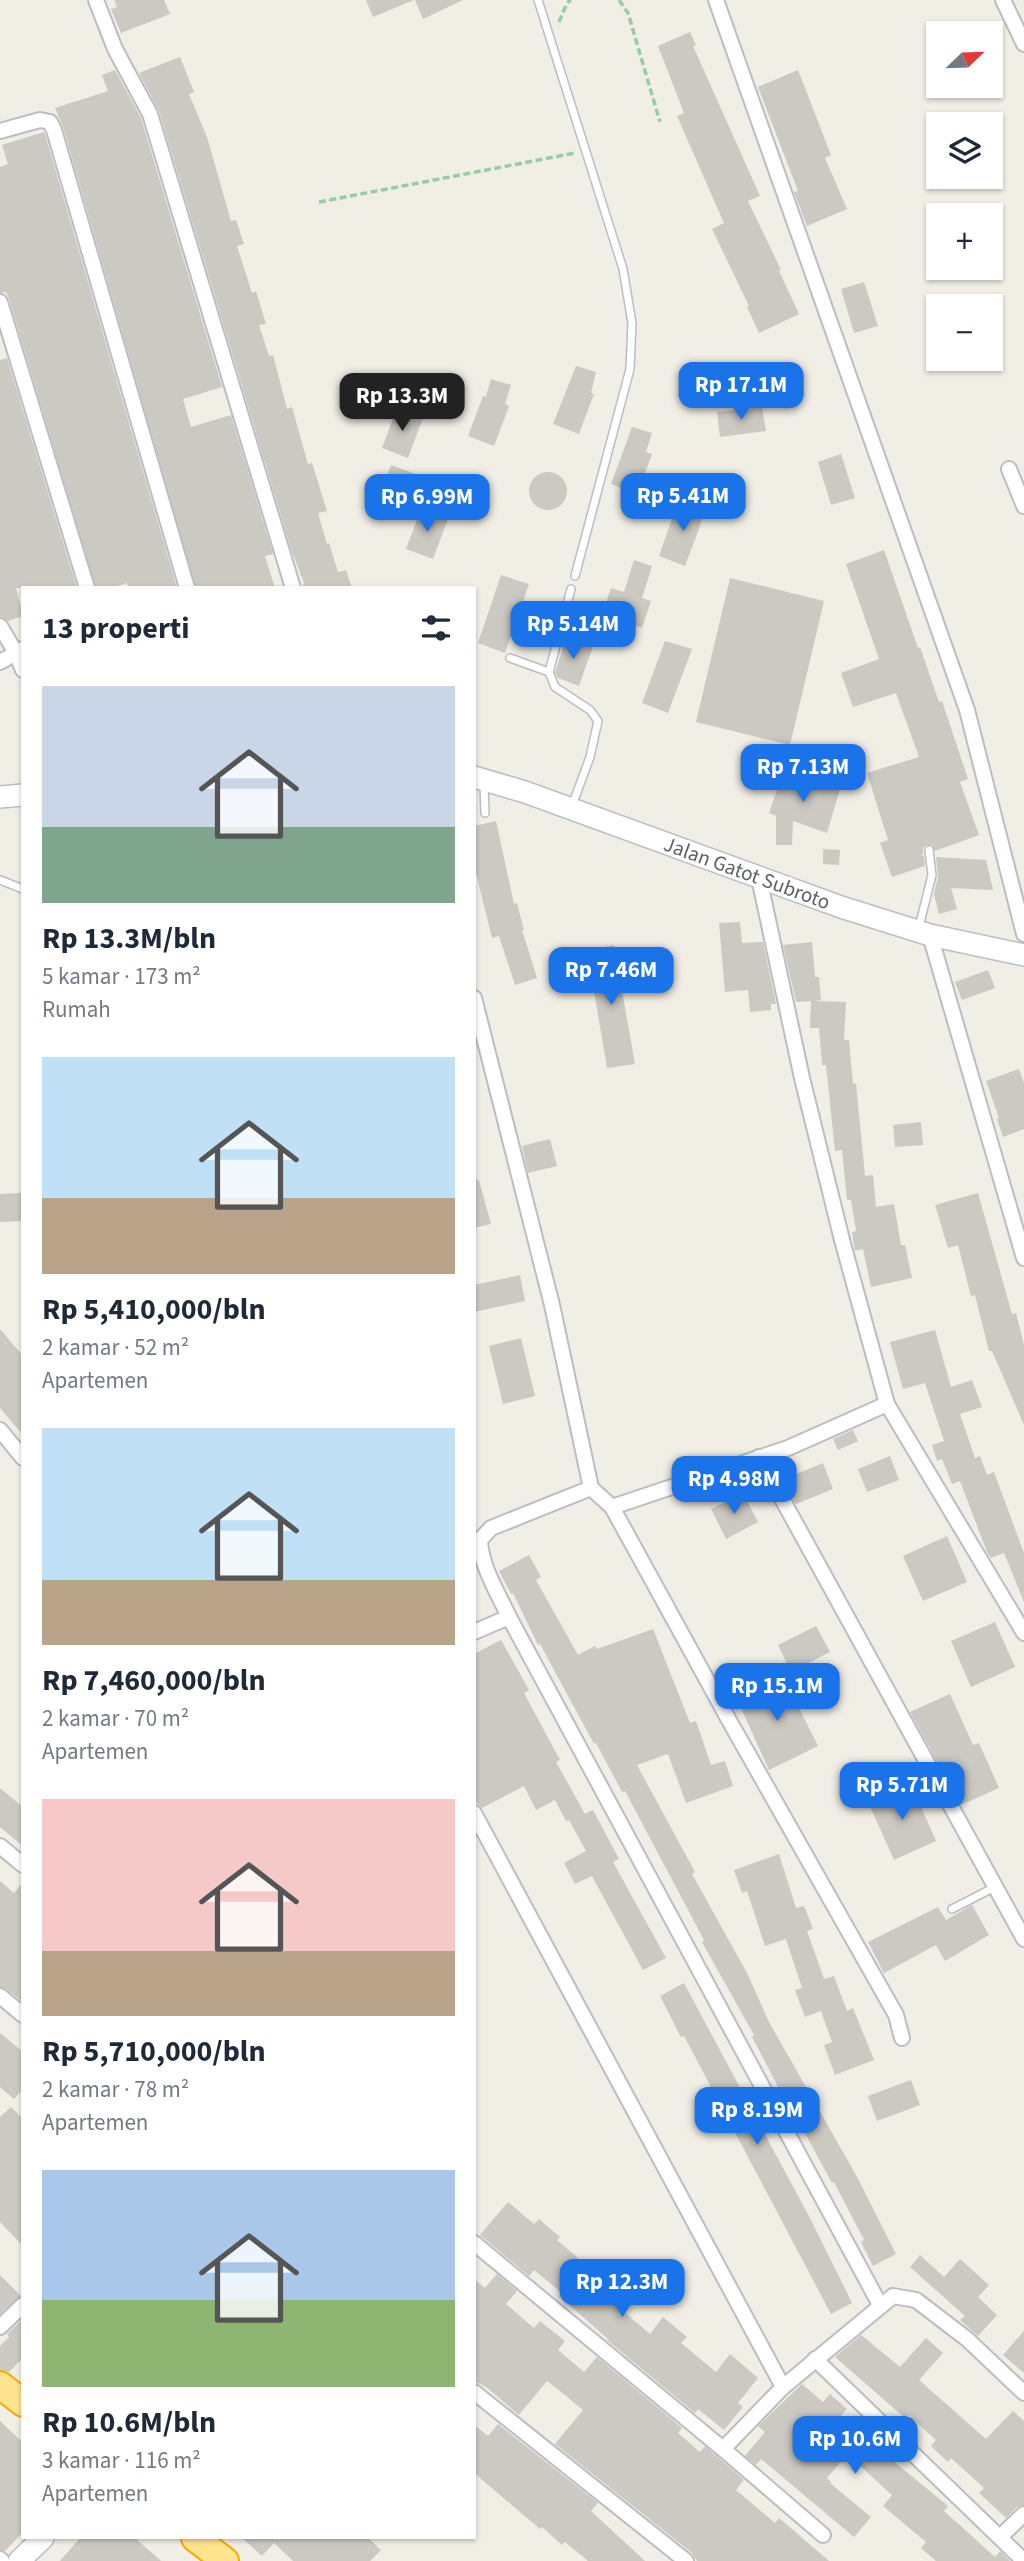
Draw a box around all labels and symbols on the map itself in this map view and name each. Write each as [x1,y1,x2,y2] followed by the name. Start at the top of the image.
[926,21,1003,98] north arrow
[669,362,813,422] pin: Rp 17.1M
[330,374,474,433] pin: Rp 13.3M
[611,474,755,533] pin: Rp 5.41M
[355,475,499,534] pin: Rp 6.99M
[501,602,645,661] pin: Rp 5.14M
[731,744,875,804] pin: Rp 7.13M
[660,829,834,917] street label: Jalan Gatot Subroto
[539,948,683,1007] pin: Rp 7.46M
[662,1456,806,1516] pin: Rp 4.98M
[705,1664,849,1723] pin: Rp 15.1M
[830,1762,974,1822] pin: Rp 5.71M
[685,2088,829,2147] pin: Rp 8.19M
[550,2260,694,2319] pin: Rp 12.3M
[783,2416,927,2476] pin: Rp 10.6M

